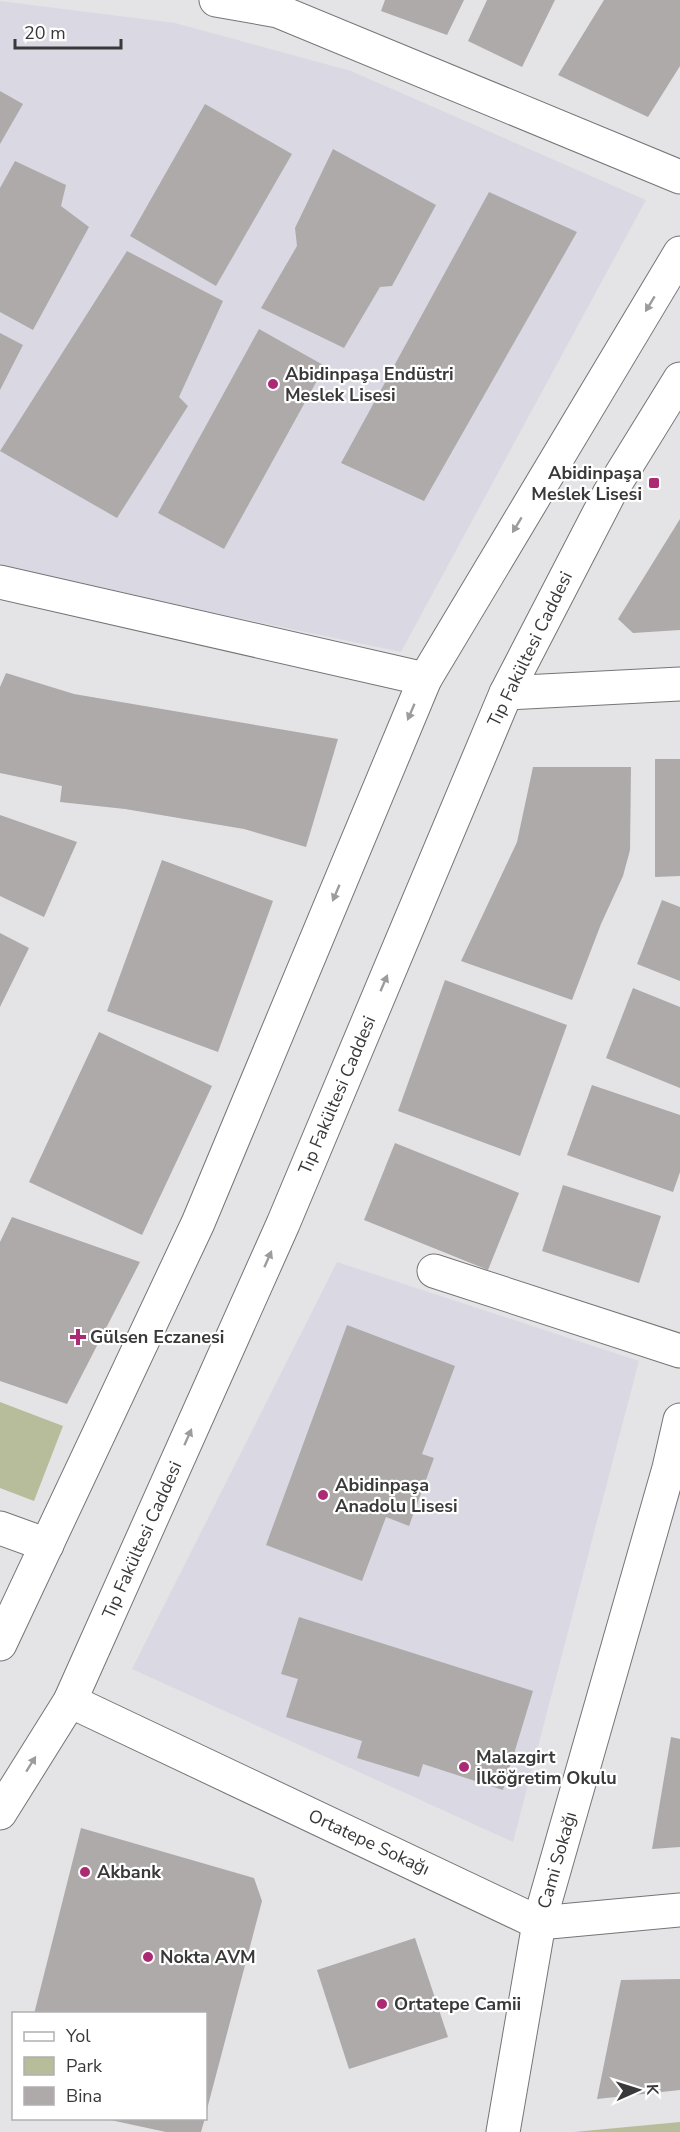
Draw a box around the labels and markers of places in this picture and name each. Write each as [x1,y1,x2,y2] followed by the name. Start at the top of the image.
[285,362,454,407] place label: Abidinpaşa Endüstri Meslek Lisesi
[266,377,280,391] marker: Abidinpaşa Endüstri Meslek Lisesi
[531,461,642,506] place label: Abidinpaşa Meslek Lisesi
[647,476,661,490] marker: Abidinpaşa Meslek Lisesi
[90,1325,224,1349] place label: Gülsen Eczanesi
[71,1330,85,1344] marker: Gülsen Eczanesi
[335,1473,458,1518] place label: Abidinpaşa Anadolu Lisesi
[316,1488,330,1502] marker: Abidinpaşa Anadolu Lisesi
[476,1745,617,1790] place label: Malazgirt İlköğretim Okulu
[457,1760,471,1774] marker: Malazgirt İlköğretim Okulu
[97,1860,161,1884] place label: Akbank
[78,1865,92,1879] marker: Akbank
[160,1945,256,1969] place label: Nokta AVM
[141,1950,155,1964] marker: Nokta AVM
[394,1992,521,2016] place label: Ortatepe Camii
[375,1997,389,2011] marker: Ortatepe Camii

